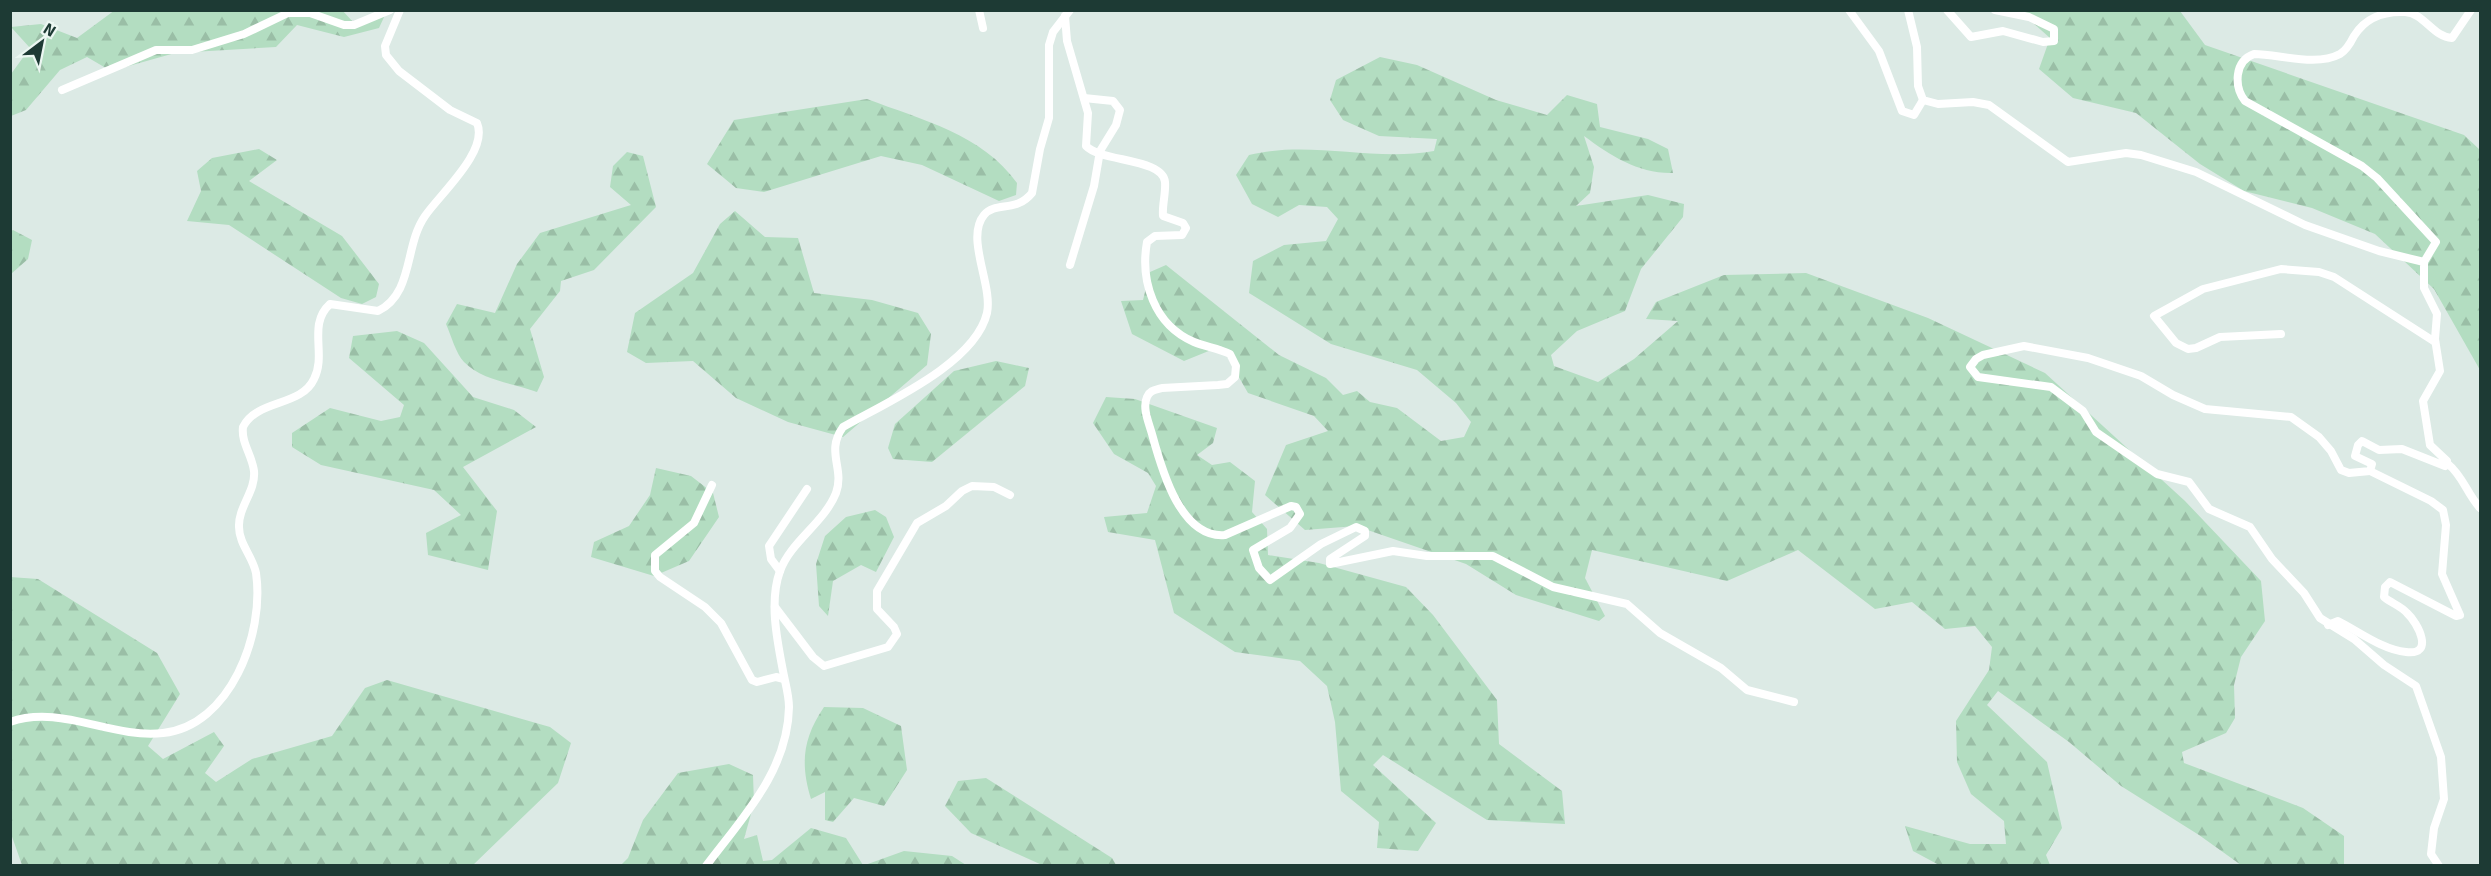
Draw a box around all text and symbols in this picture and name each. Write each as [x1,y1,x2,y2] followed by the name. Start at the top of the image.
[12,12,72,72] north arrow
[39,19,59,42] text: N

